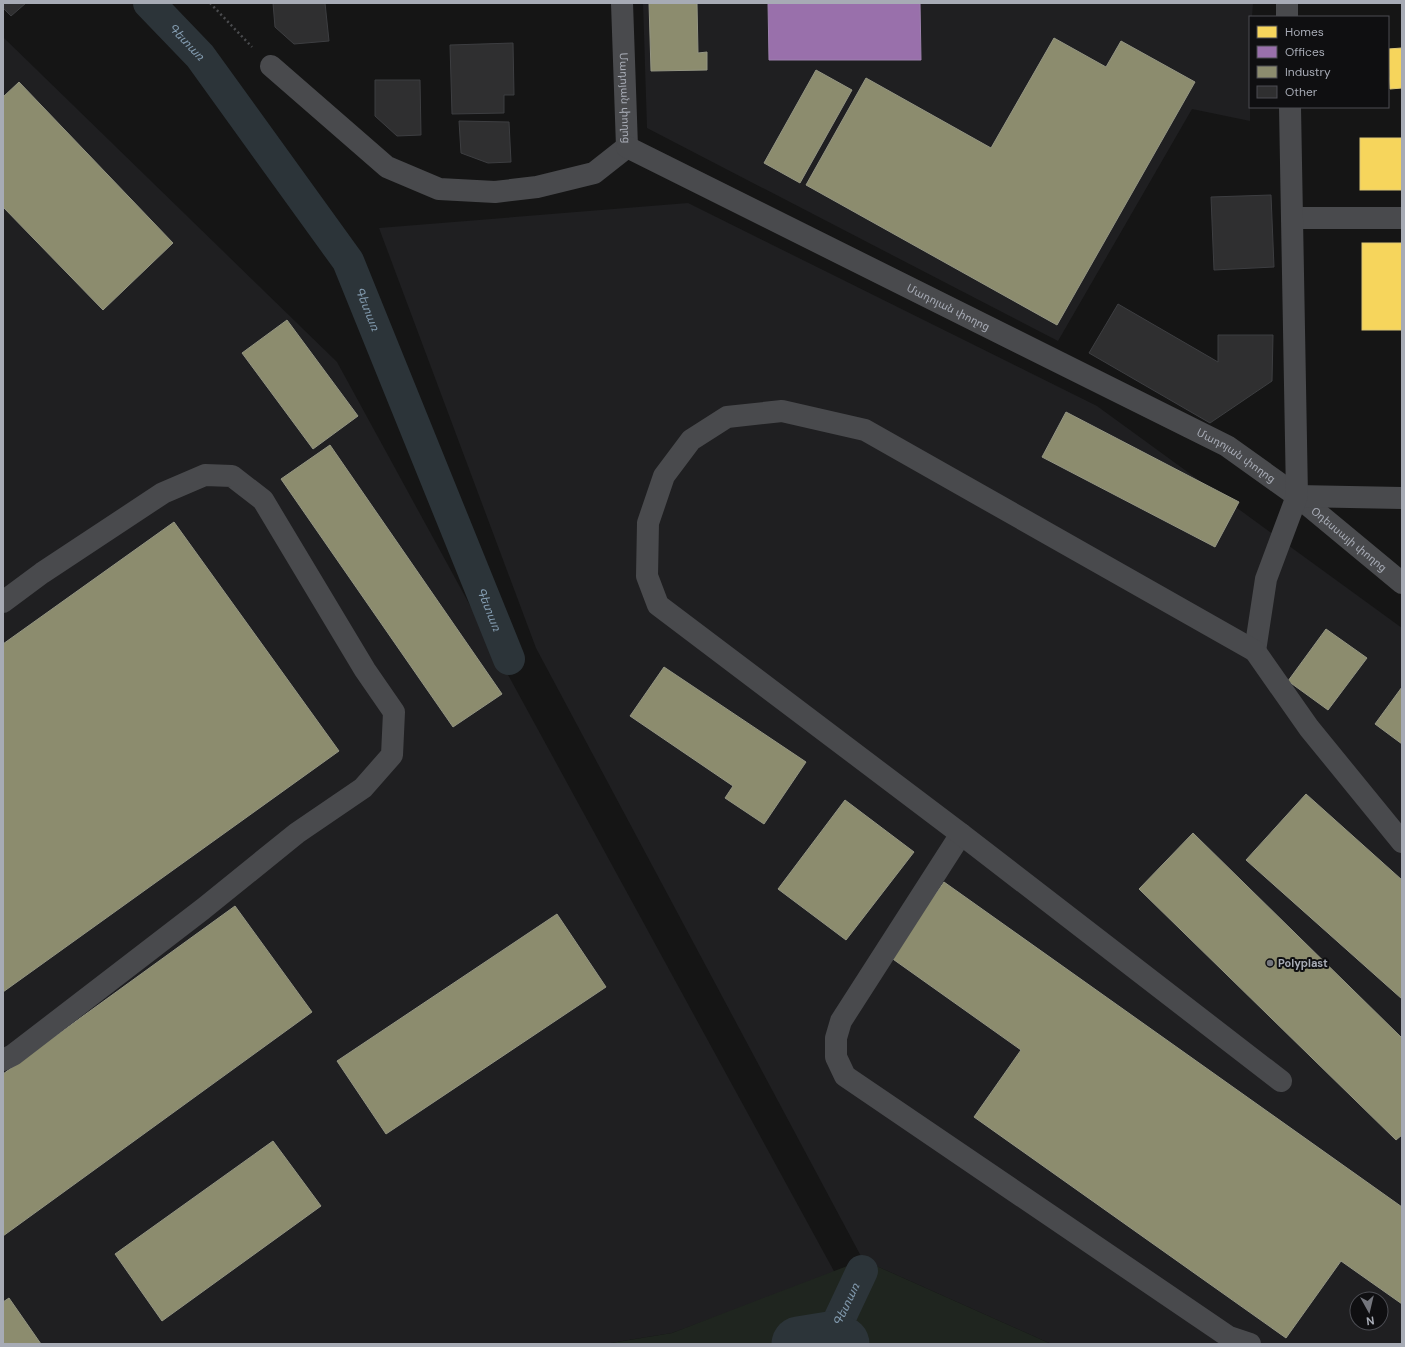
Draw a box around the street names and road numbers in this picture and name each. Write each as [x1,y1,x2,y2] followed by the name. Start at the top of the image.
[617,52,634,144] street label: Մադոյան փողոց
[904,281,992,334] street label: Մադոյան փողոց
[1194,425,1278,486] street label: Մադոյան փողոց
[1308,504,1390,575] street label: Օդեսսայի փողոց

